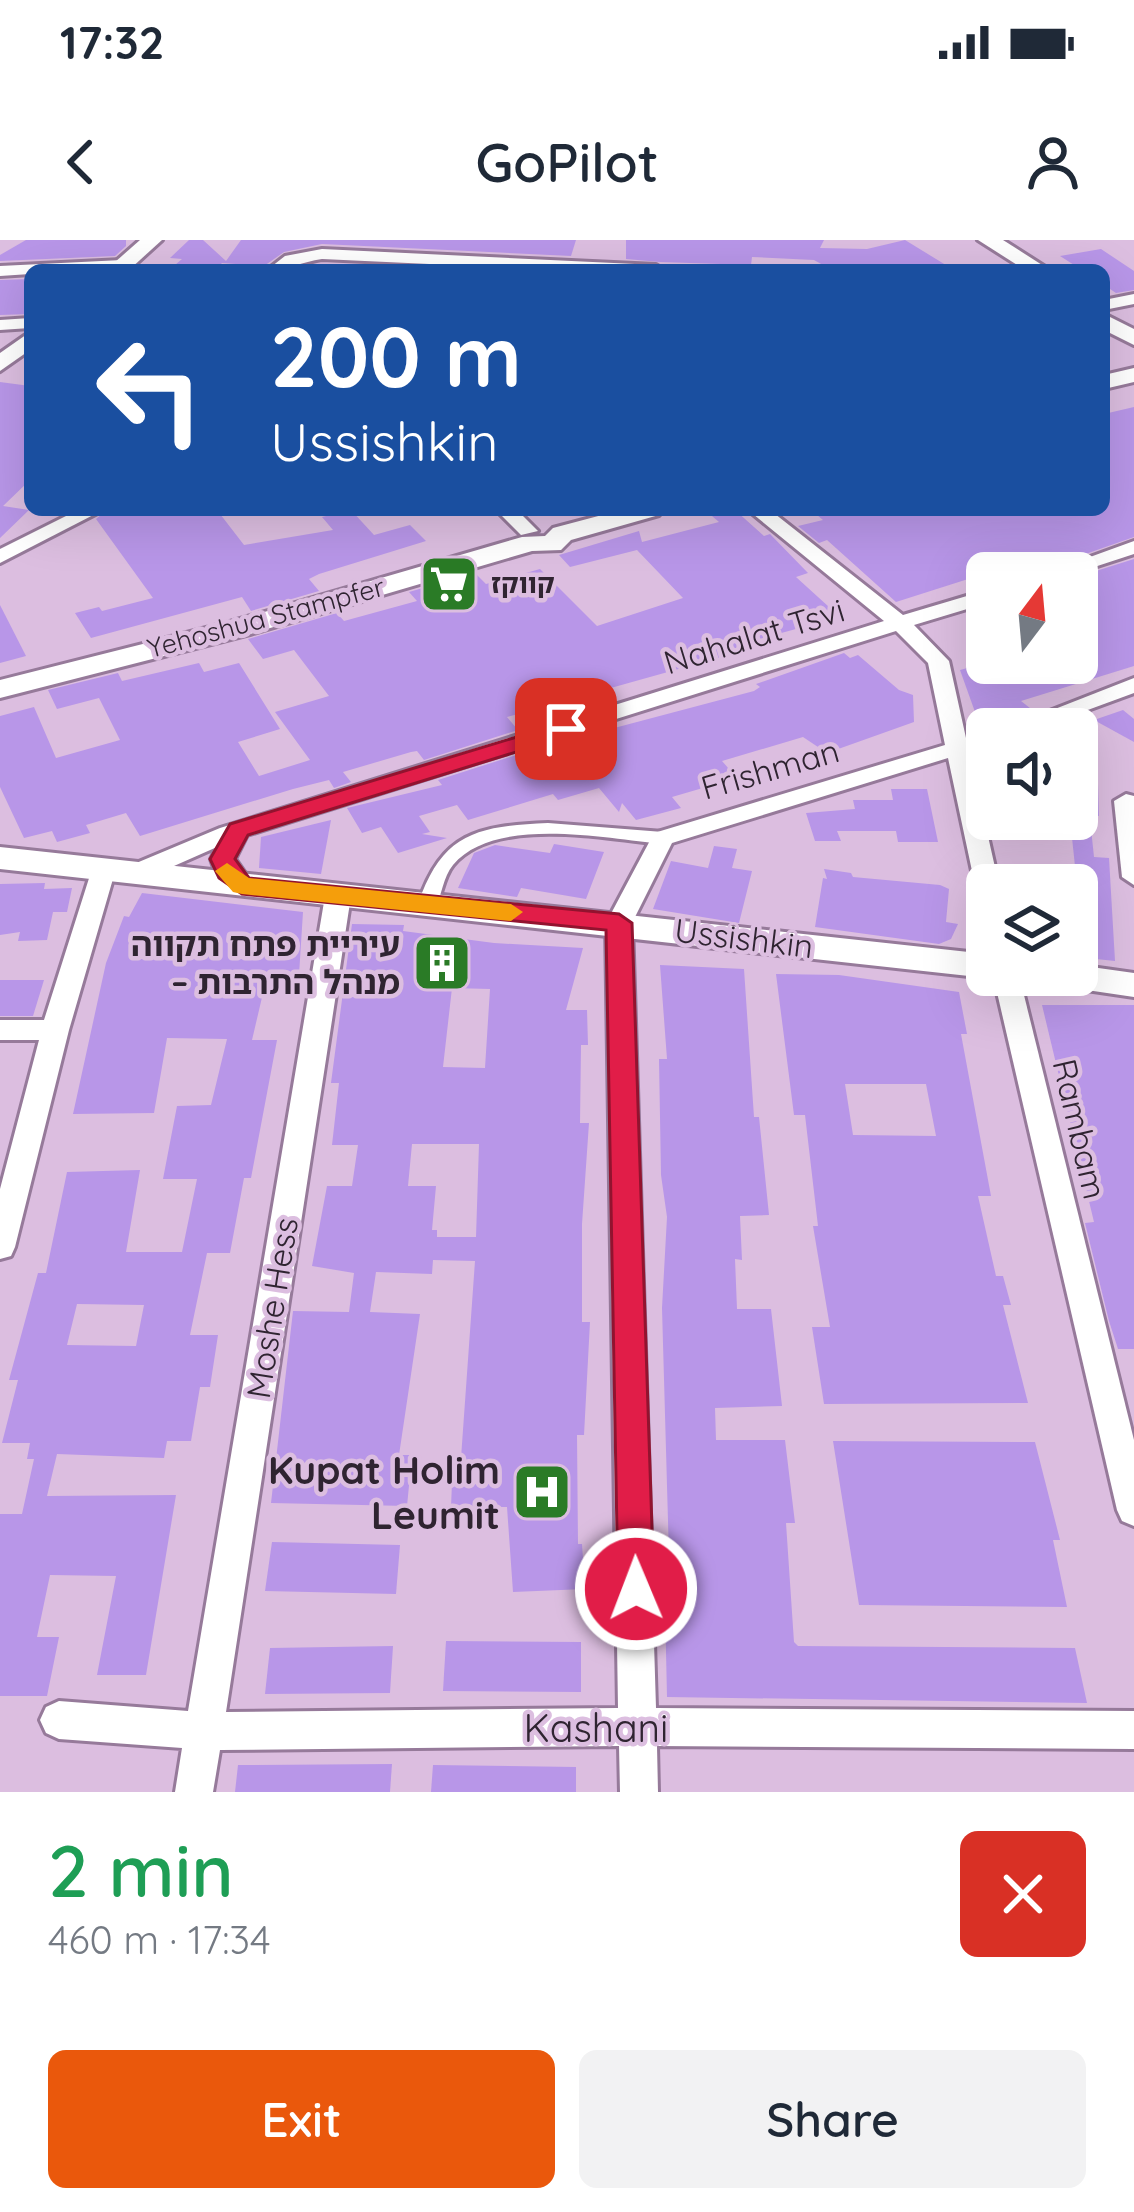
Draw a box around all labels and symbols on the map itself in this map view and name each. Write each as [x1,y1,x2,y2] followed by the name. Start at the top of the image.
[966,552,1098,684] north arrow
[418,553,480,615] supermarket icon: קווקז
[491,566,555,600] place label: קווקז
[143,569,388,665] street label: Yehoshua Stampfer
[659,589,849,682] street label: Nahalat Tsvi
[515,678,617,780] pin
[696,729,844,808] street label: Frishman
[672,909,816,966] street label: Ussishkin
[131,923,400,1002] place label: עיריית פתח תקווה – מנהל התרבות
[411,932,473,994] building icon: עיריית פתח תקווה – מנהל התרבות
[1044,1055,1116,1203] street label: Rambam
[237,1215,306,1401] street label: Moshe Hess
[268,1445,500,1539] place label: Kupat Holim Leumit
[511,1461,573,1523] hospital icon: Kupat Holim Leumit
[573,1526,699,1652] position arrow
[524,1703,668,1752] street label: Kashani

